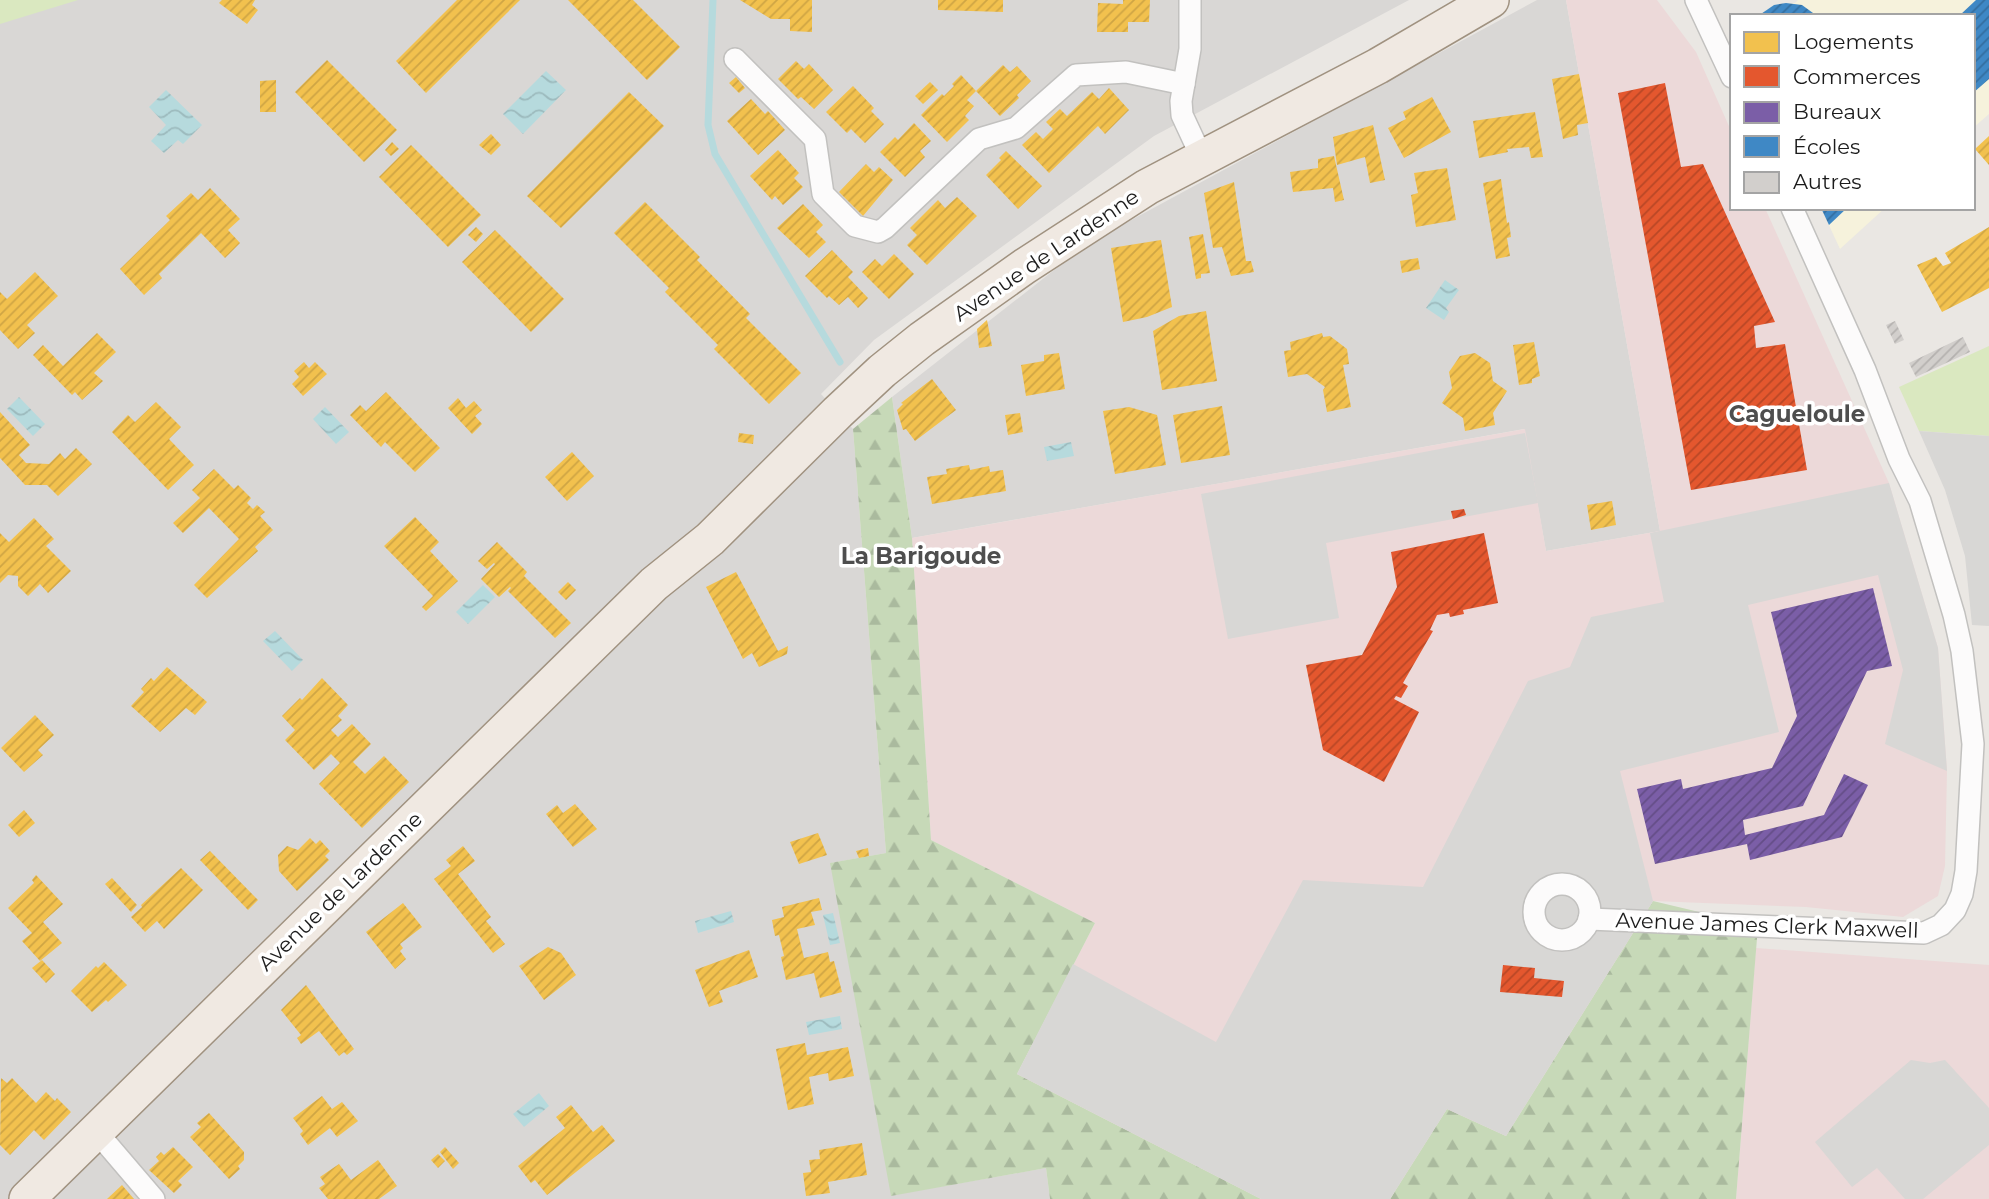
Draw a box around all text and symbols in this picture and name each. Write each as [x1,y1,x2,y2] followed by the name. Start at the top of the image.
[1730,14,1975,210] legend
[1793,29,1913,54] text: Logements
[1793,64,1921,89] text: Commerces
[1793,99,1881,124] text: Bureaux
[1793,134,1860,159] text: Écoles
[1793,169,1862,194] text: Autres
[949,184,1143,326] street label: Avenue de Lardenne
[1729,400,1865,428] district label: Cagueloule
[841,542,1001,570] district label: La Barigoude
[253,806,427,976] street label: Avenue de Lardenne
[1615,907,1919,943] street label: Avenue James Clerk Maxwell

